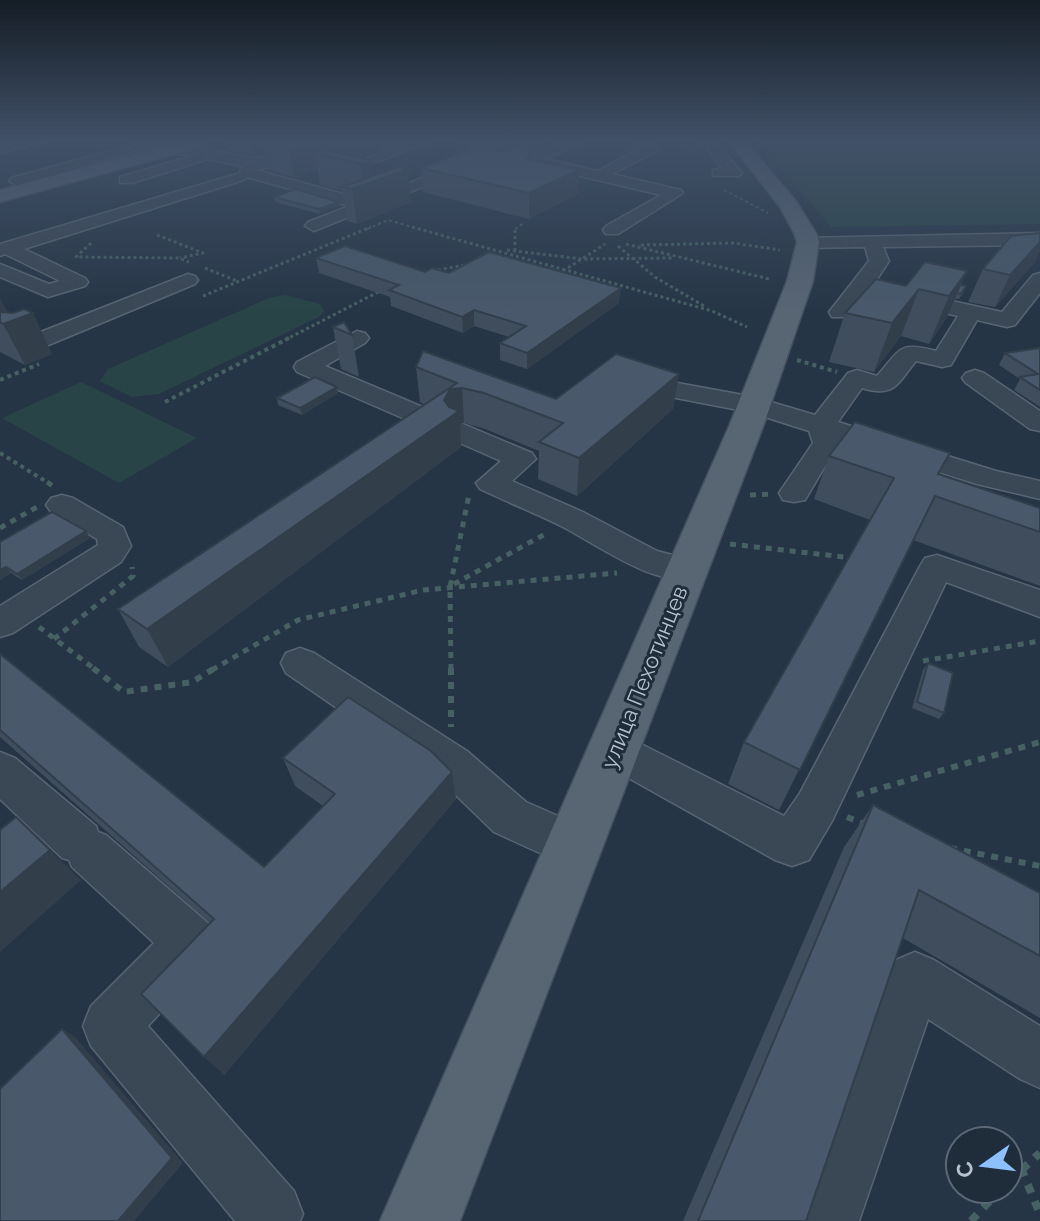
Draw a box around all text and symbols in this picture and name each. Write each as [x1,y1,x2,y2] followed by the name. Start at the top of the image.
[596,582,692,772] street label: улица Пехотинцев
[944,1125,1024,1205] north arrow
[950,1159,979,1180] text: С

